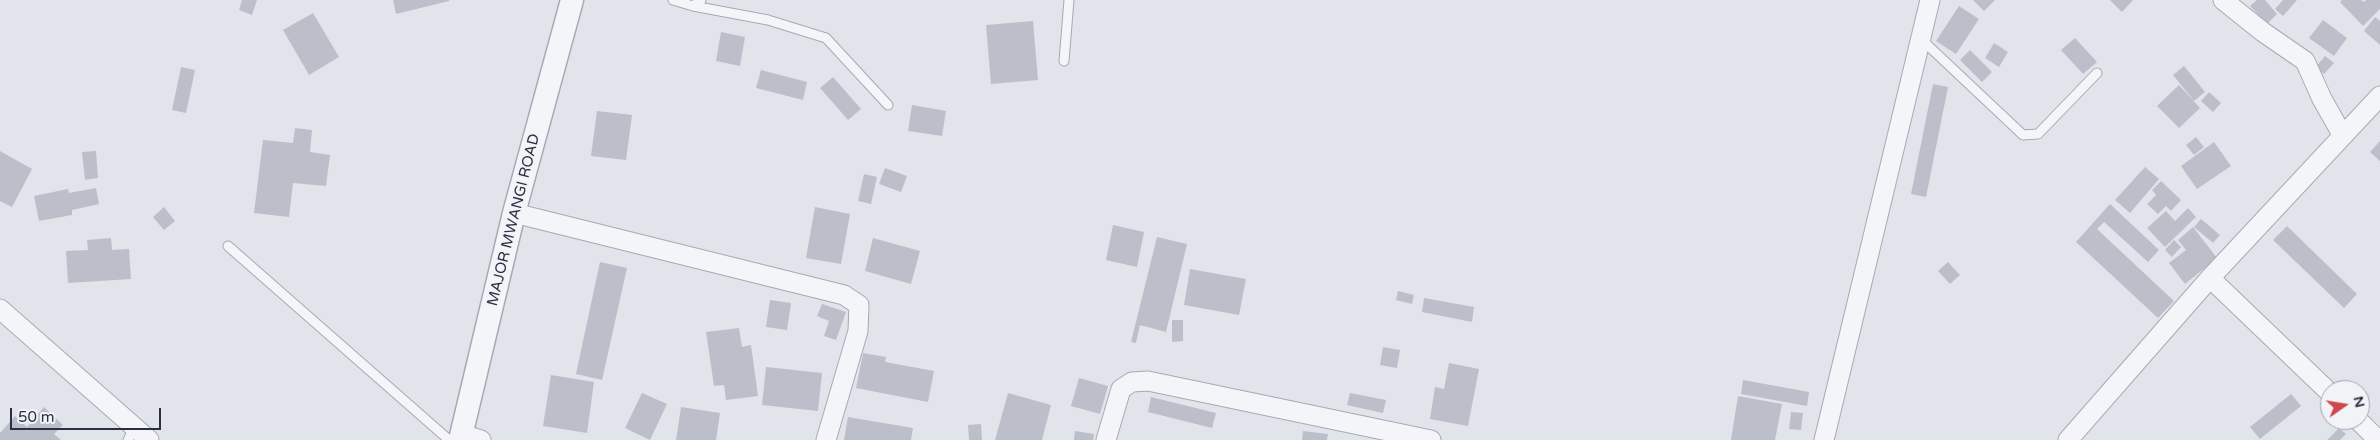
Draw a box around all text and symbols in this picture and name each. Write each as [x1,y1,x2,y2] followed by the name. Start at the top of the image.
[484,132,544,308] street label: MAJOR MWANGI ROAD
[2320,380,2370,430] north arrow
[2350,394,2369,409] text: N
[12,398,164,430] scale bar
[18,408,55,426] text: 50 m

